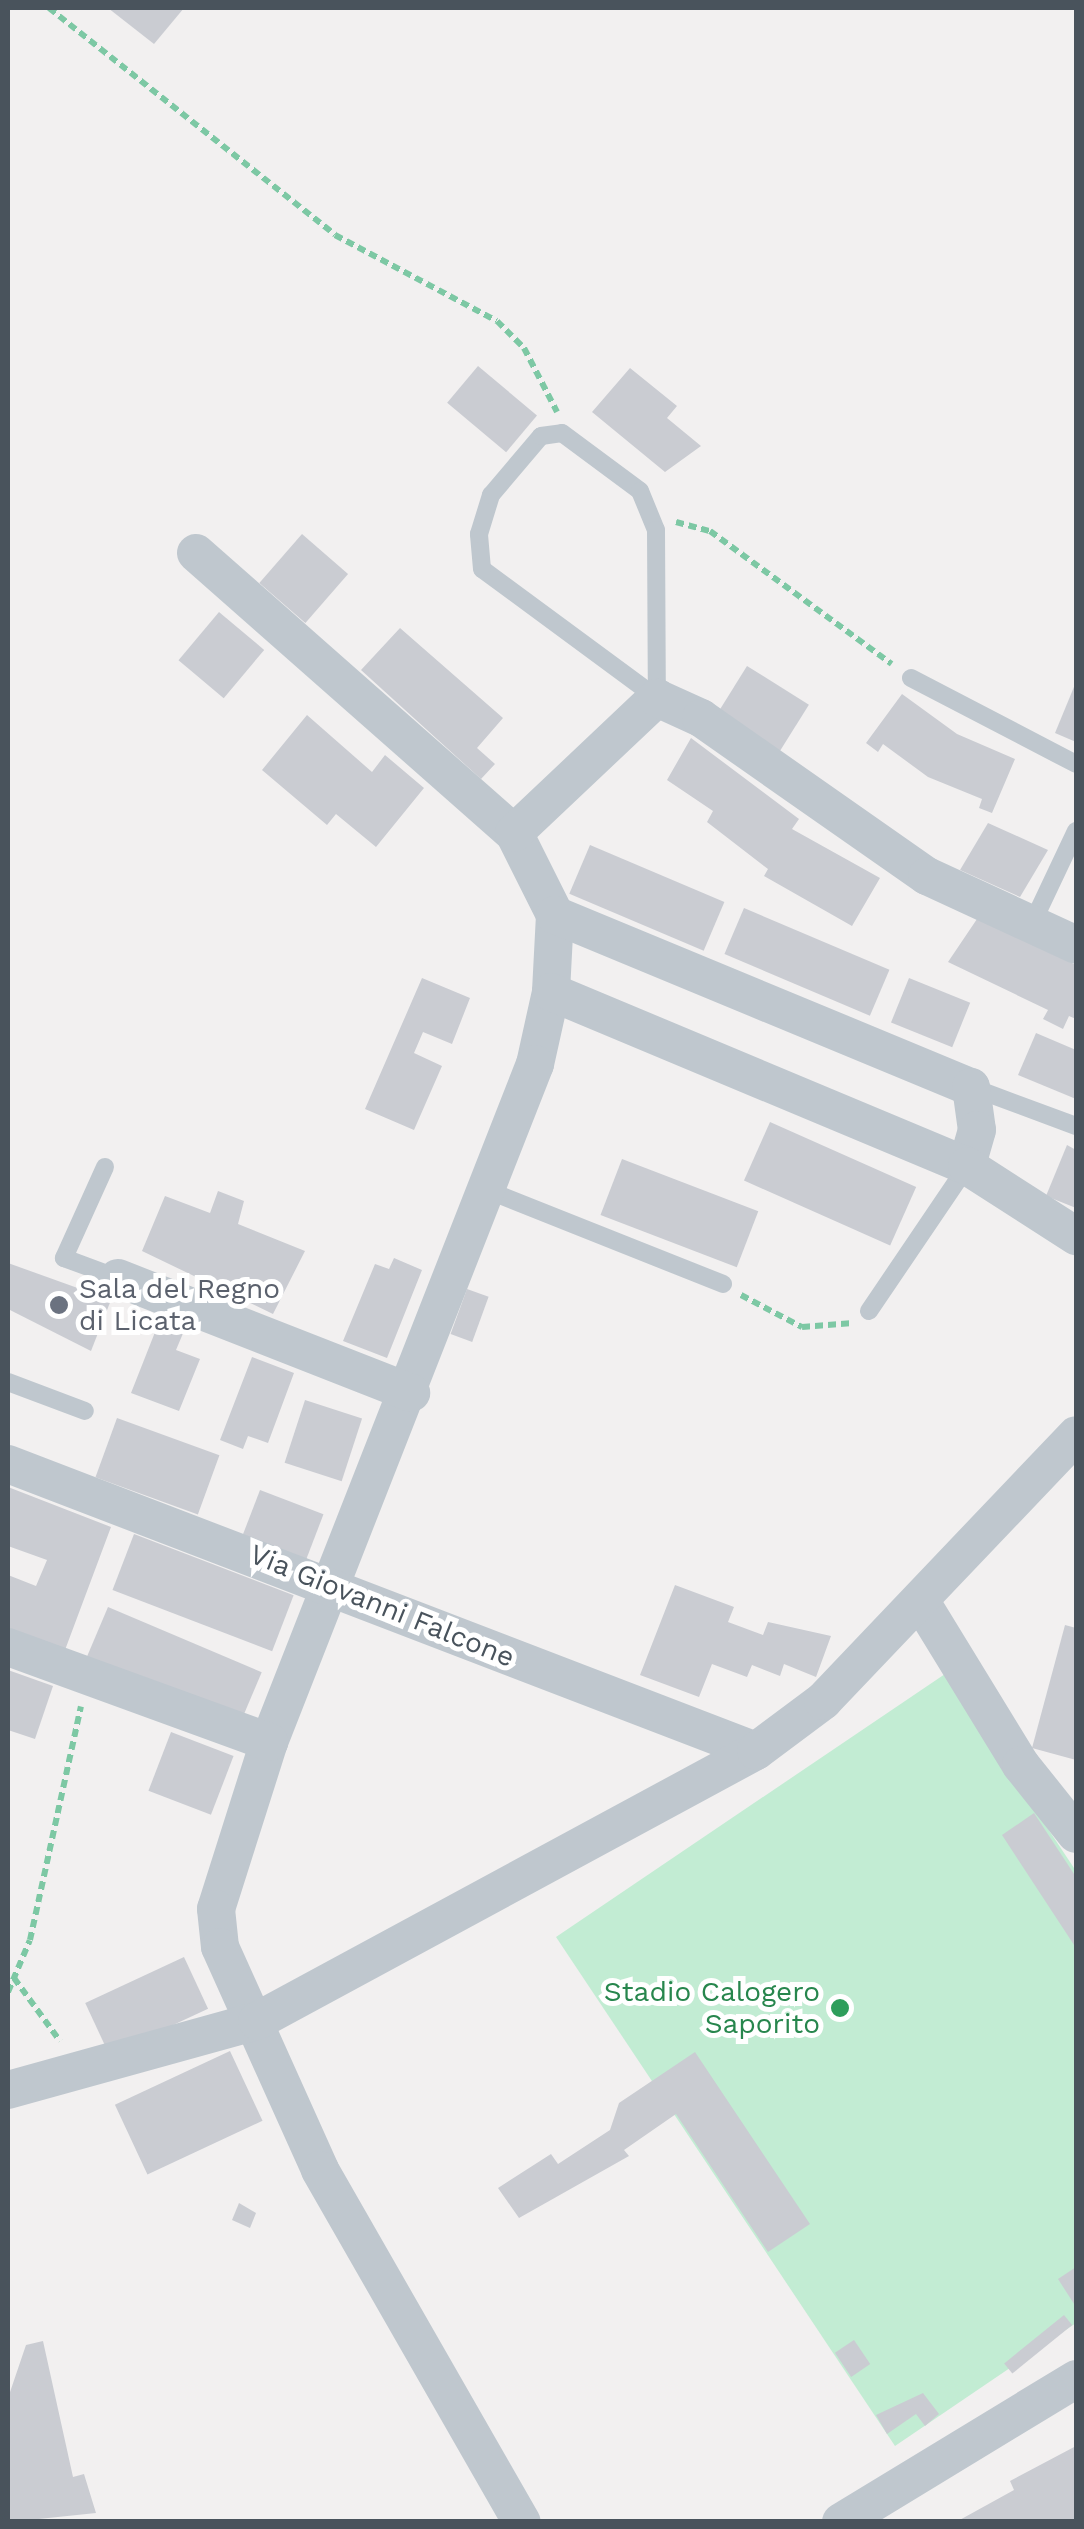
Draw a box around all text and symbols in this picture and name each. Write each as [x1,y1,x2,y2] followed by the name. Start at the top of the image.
[79,1272,282,1338] place label: Sala del Regno di Licata
[48,1294,70,1316] marker: Sala del Regno di Licata
[244,1537,520,1675] street label: Via Giovanni Falcone
[604,1975,820,2041] place label: Stadio Calogero Saporito
[829,1997,851,2019] marker: Stadio Calogero Saporito

